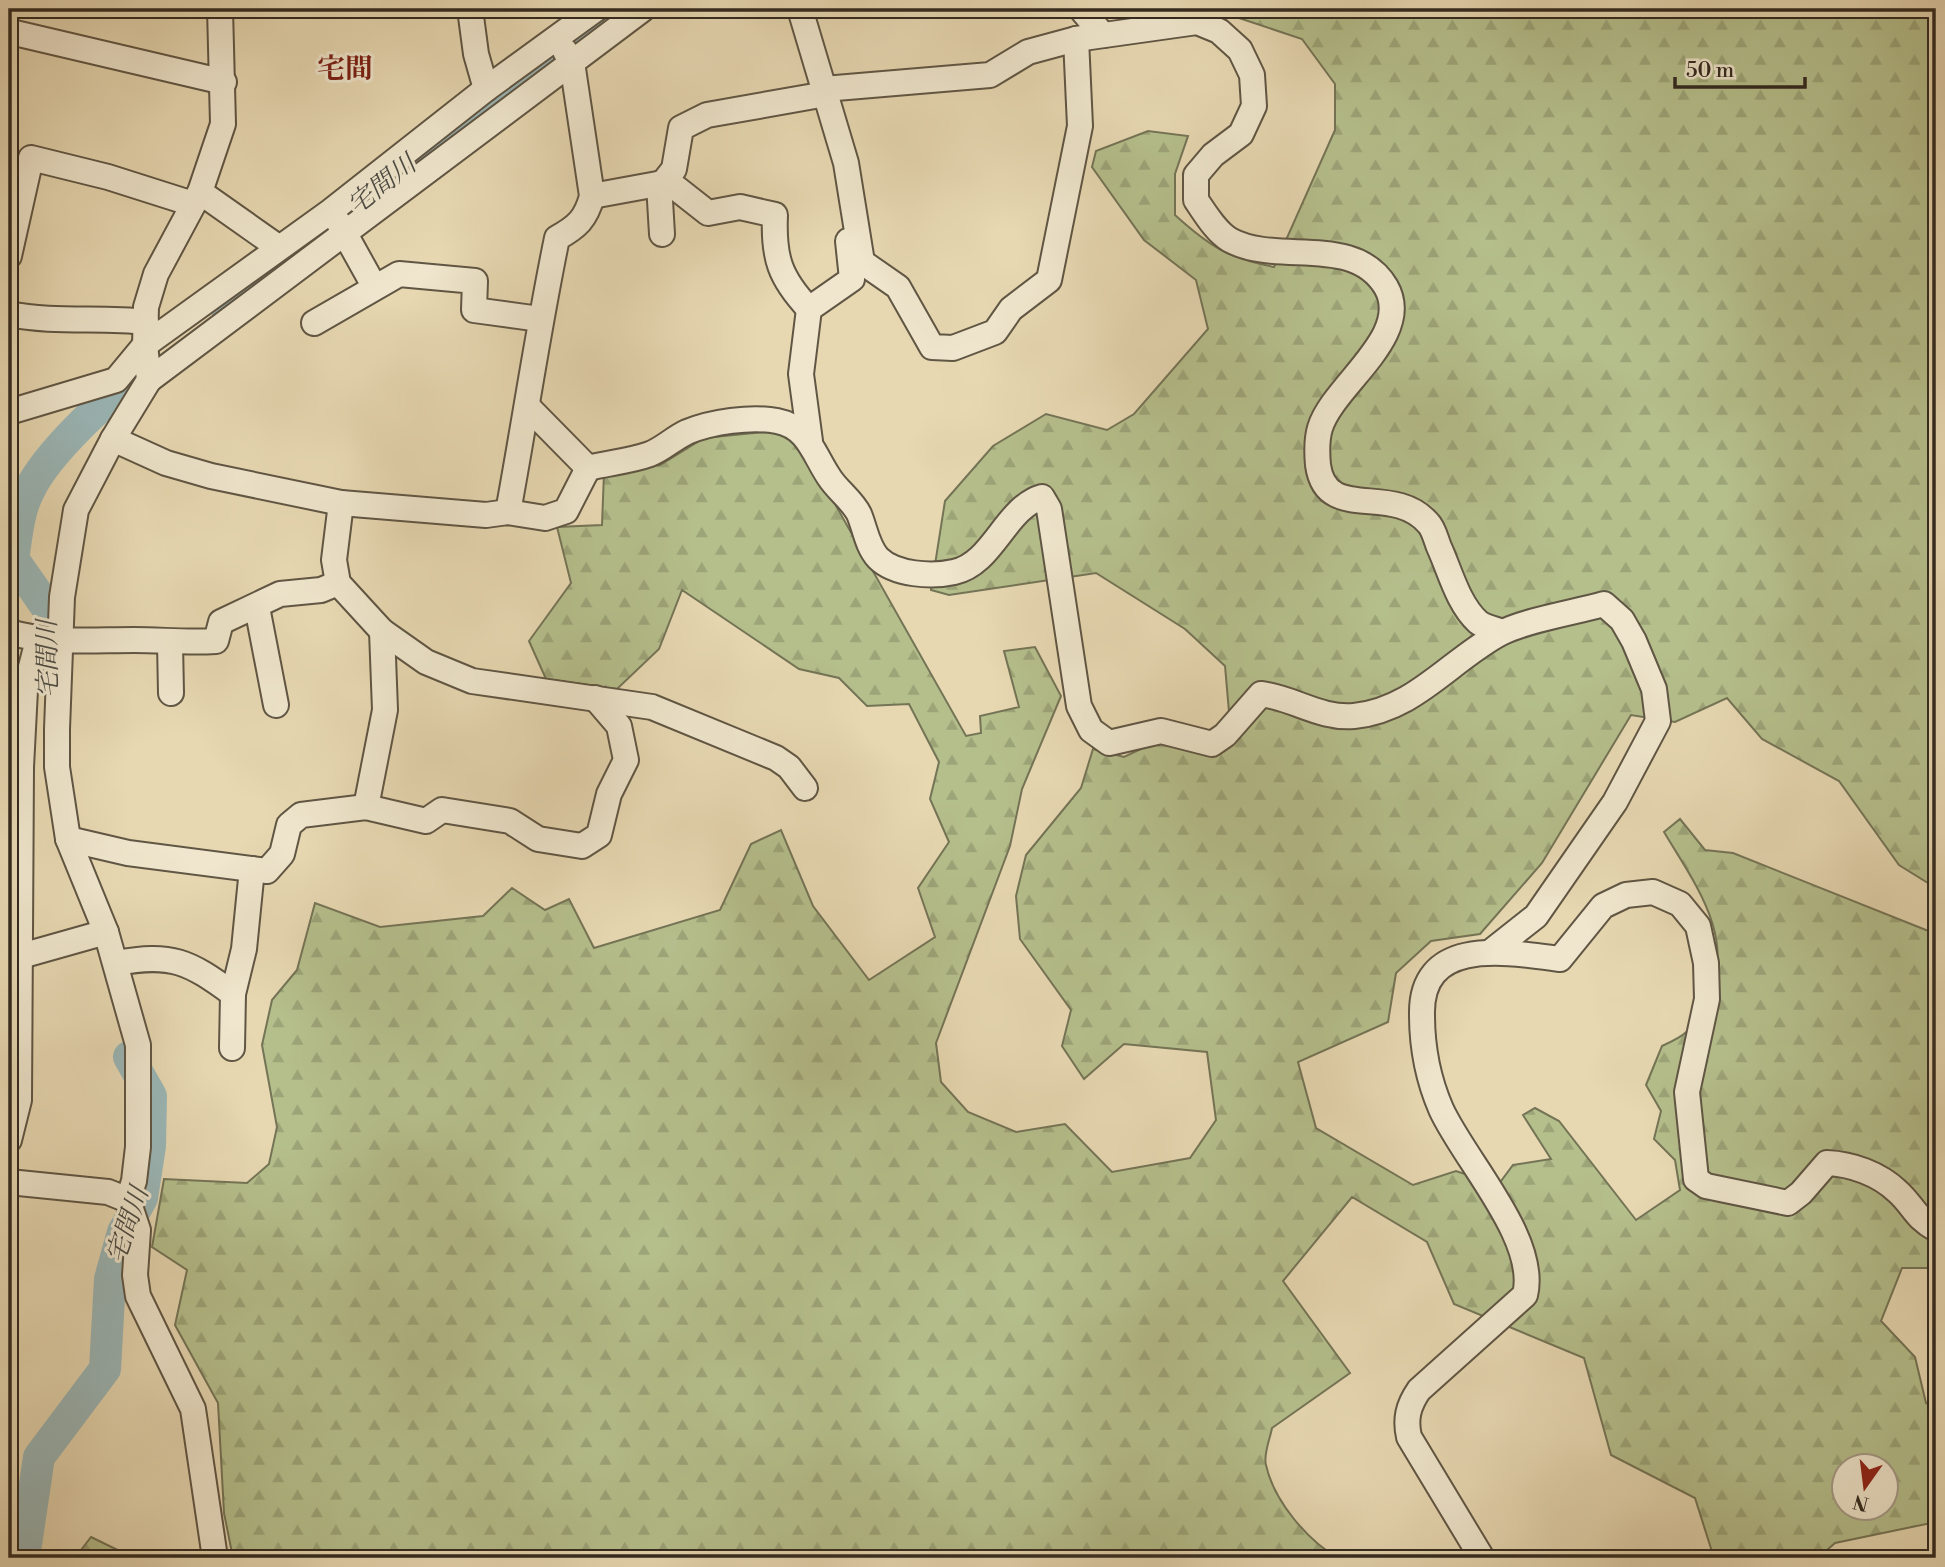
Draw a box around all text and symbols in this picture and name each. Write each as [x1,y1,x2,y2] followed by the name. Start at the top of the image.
[1675,46,1805,90] scale bar
[317,52,373,87] district label: 宅間
[1686,58,1734,84] text: 50 m
[341,147,425,222] water label: 宅間川
[31,617,65,698] water label: 宅間川
[100,1180,157,1267] water label: 宅間川
[1829,1452,1899,1522] north arrow
[1851,1489,1871,1516] text: N

